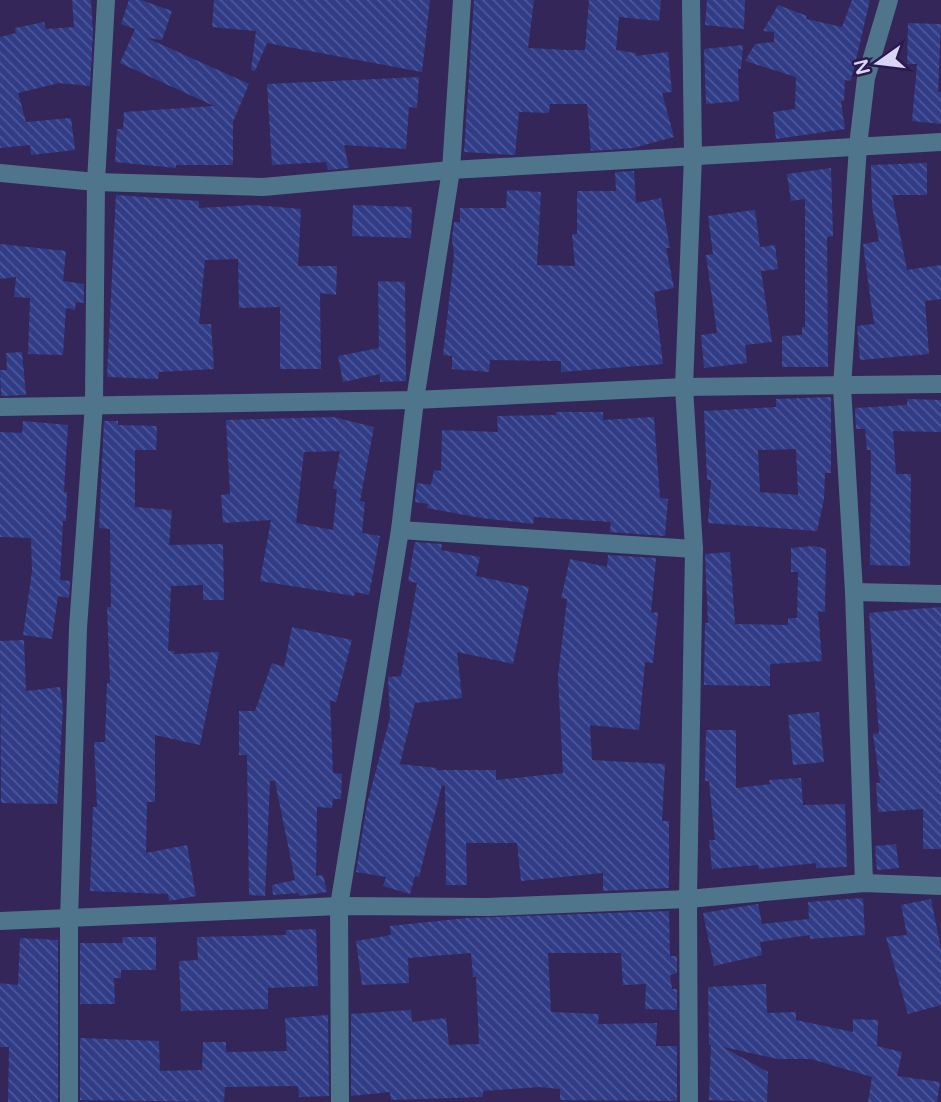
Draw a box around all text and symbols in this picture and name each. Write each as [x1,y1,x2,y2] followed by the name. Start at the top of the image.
[843,28,913,98] north arrow
[850,57,875,77] text: N

